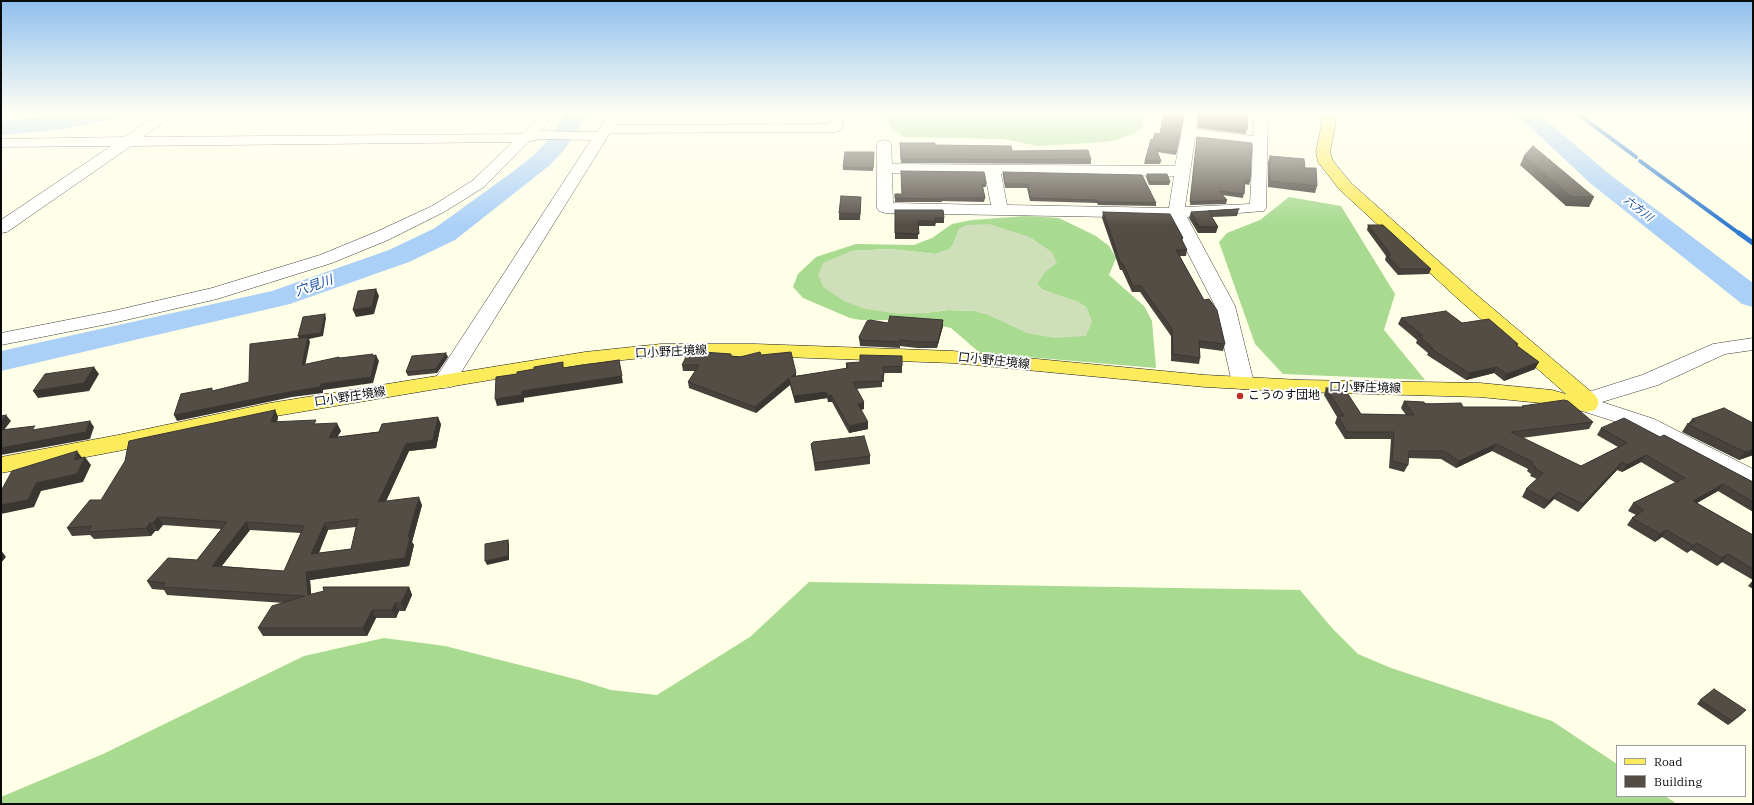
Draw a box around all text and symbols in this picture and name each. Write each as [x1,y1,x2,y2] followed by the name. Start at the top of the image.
[1621,194,1655,224] water label: 六方川
[293,272,335,300] water label: 穴見川
[635,343,707,361] street label: 口小野庄境線
[957,350,1031,372] street label: 口小野庄境線
[1329,380,1401,396] street label: 口小野庄境線
[313,384,387,410] street label: 口小野庄境線
[1248,389,1320,403] place label: こうのす団地
[1235,391,1245,401] marker: こうのす団地
[1616,745,1746,797] legend
[1654,754,1683,769] text: Road
[1654,774,1702,789] text: Building

